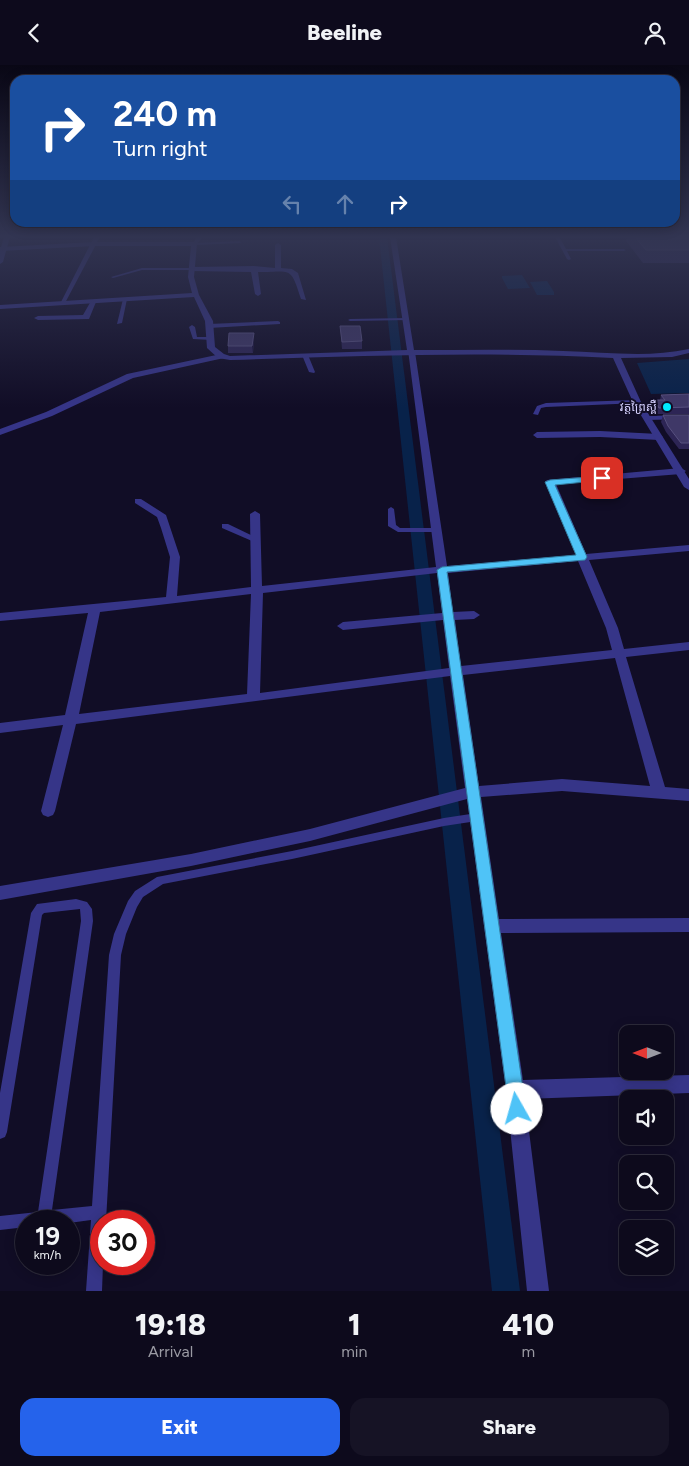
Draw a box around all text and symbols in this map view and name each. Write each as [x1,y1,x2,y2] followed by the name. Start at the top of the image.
[20,19,48,47] icon: back
[307,19,382,46] text: Beeline
[641,19,669,47] icon: person
[113,93,217,135] text: 240 m
[30,95,95,160] icon: right
[113,135,208,162] text: Turn right
[278,190,306,218] icon: left
[331,190,359,218] icon: ahead
[384,190,412,218] icon: right
[620,399,657,414] place label: វត្តព្រៃស្ពឺ
[661,401,673,413] marker: វត្តព្រៃស្ពឺ
[581,457,623,499] pin
[588,464,616,492] icon: arrive
[619,1025,674,1080] north arrow
[619,1025,674,1275] map controls
[490,1082,542,1134] position arrow
[619,1090,674,1145] button: sound
[619,1155,674,1210] button: search
[90,1210,155,1275] speed limit sign: 30
[619,1220,674,1275] button: layers
[35,1221,60,1251] text: 19
[34,1248,61,1262] text: km/h
[135,1306,206,1343] text: 19:18
[348,1306,361,1343] text: 1
[502,1306,554,1343] text: 410
[148,1342,193,1361] text: Arrival
[341,1342,367,1361] text: min
[521,1342,535,1361] text: m
[20,1398,340,1456] button: Exit
[350,1398,669,1456] button: Share

